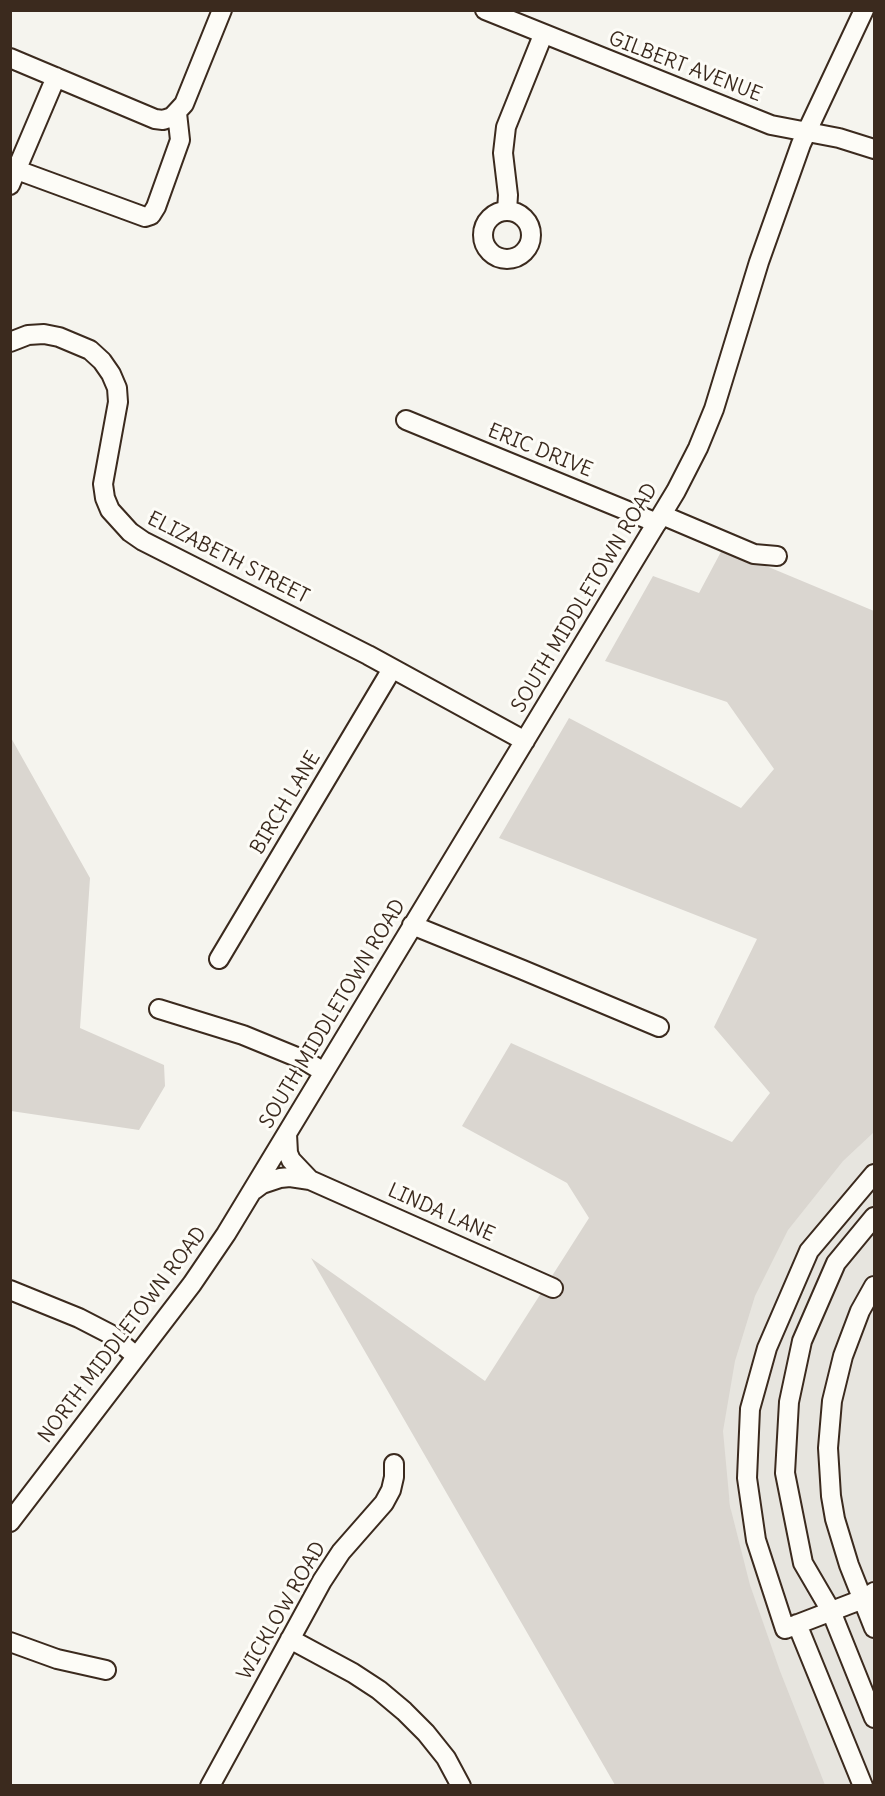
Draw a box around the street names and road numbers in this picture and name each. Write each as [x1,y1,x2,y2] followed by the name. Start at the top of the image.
[605,27,765,107] street label: GILBERT AVENUE
[484,419,596,483] street label: ERIC DRIVE
[507,479,663,717] street label: SOUTH MIDDLETOWN ROAD
[143,507,313,609] street label: ELIZABETH STREET
[246,747,326,859] street label: BIRCH LANE
[255,895,411,1133] street label: SOUTH MIDDLETOWN ROAD
[384,1179,498,1247] street label: LINDA LANE
[34,1222,212,1448] street label: NORTH MIDDLETOWN ROAD
[233,1538,331,1684] street label: WICKLOW ROAD

